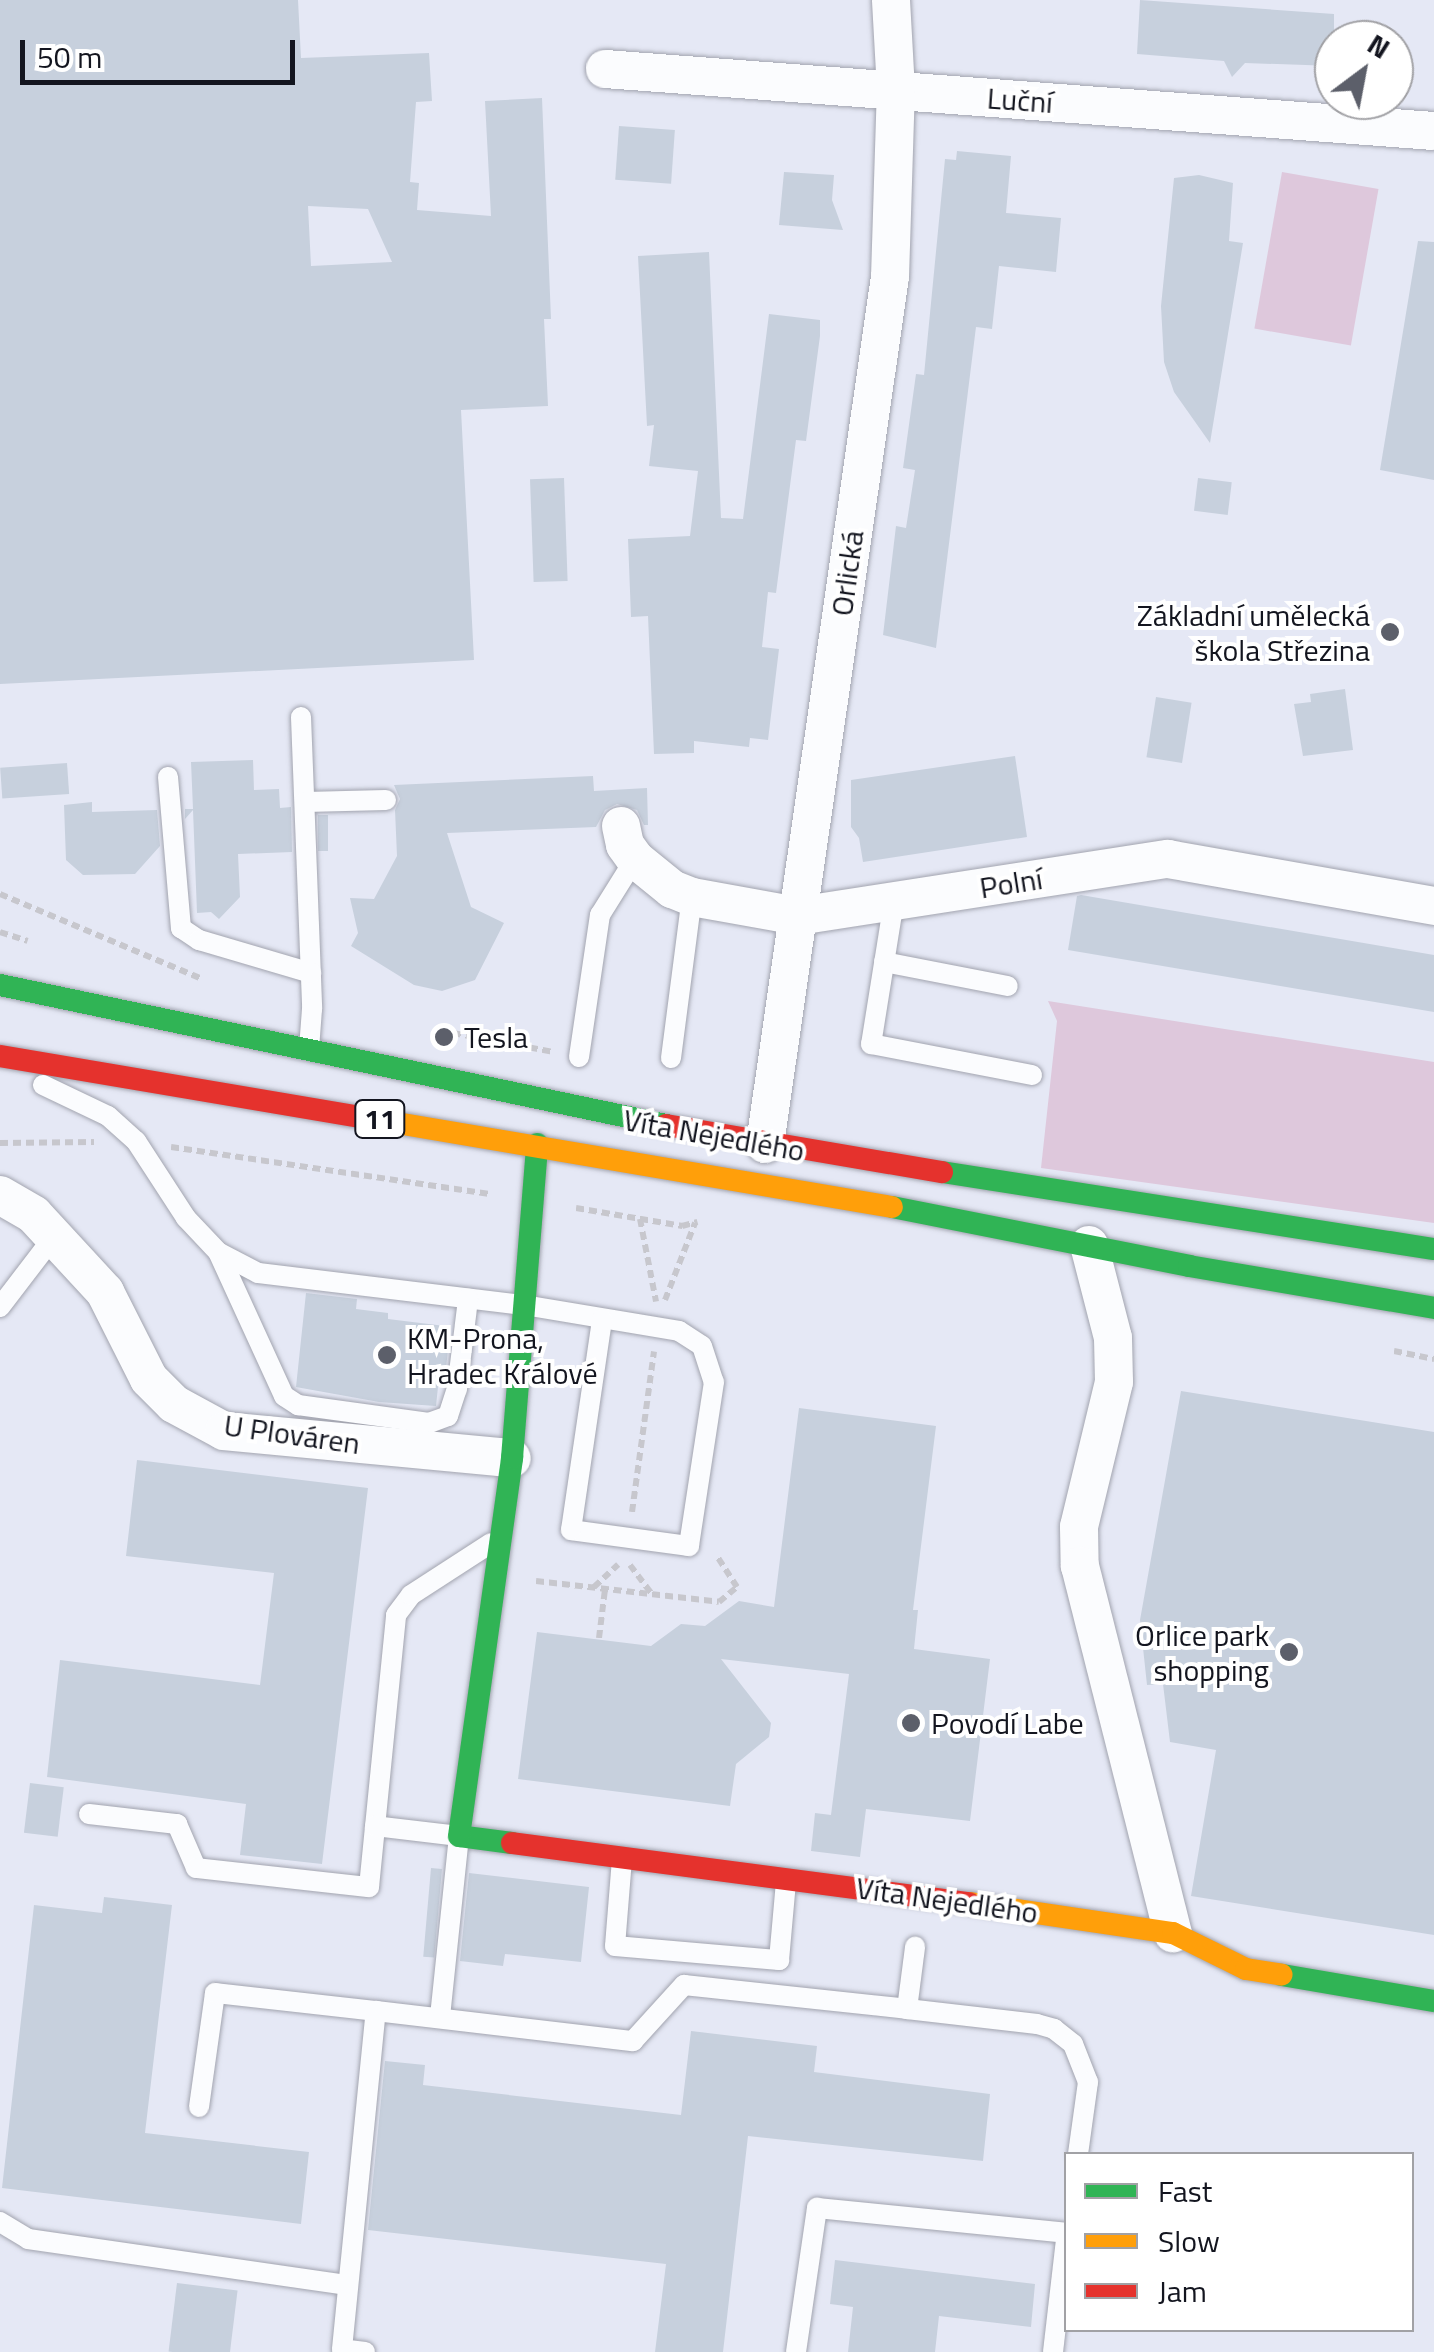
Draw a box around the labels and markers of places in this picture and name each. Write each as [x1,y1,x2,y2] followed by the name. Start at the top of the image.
[1137,597,1370,668] place label: Základní umělecká škola Střezina
[1379,621,1401,643] marker: Základní umělecká škola Střezina
[464,1019,528,1055] place label: Tesla
[433,1026,455,1048] marker: Tesla
[407,1320,598,1390] place label: KM-Prona, Hradec Králové
[376,1344,398,1366] marker: KM-Prona, Hradec Králové
[1135,1617,1269,1688] place label: Orlice park shopping
[1278,1641,1300,1663] marker: Orlice park shopping
[931,1705,1084,1741] place label: Povodí Labe
[900,1712,922,1734] marker: Povodí Labe

